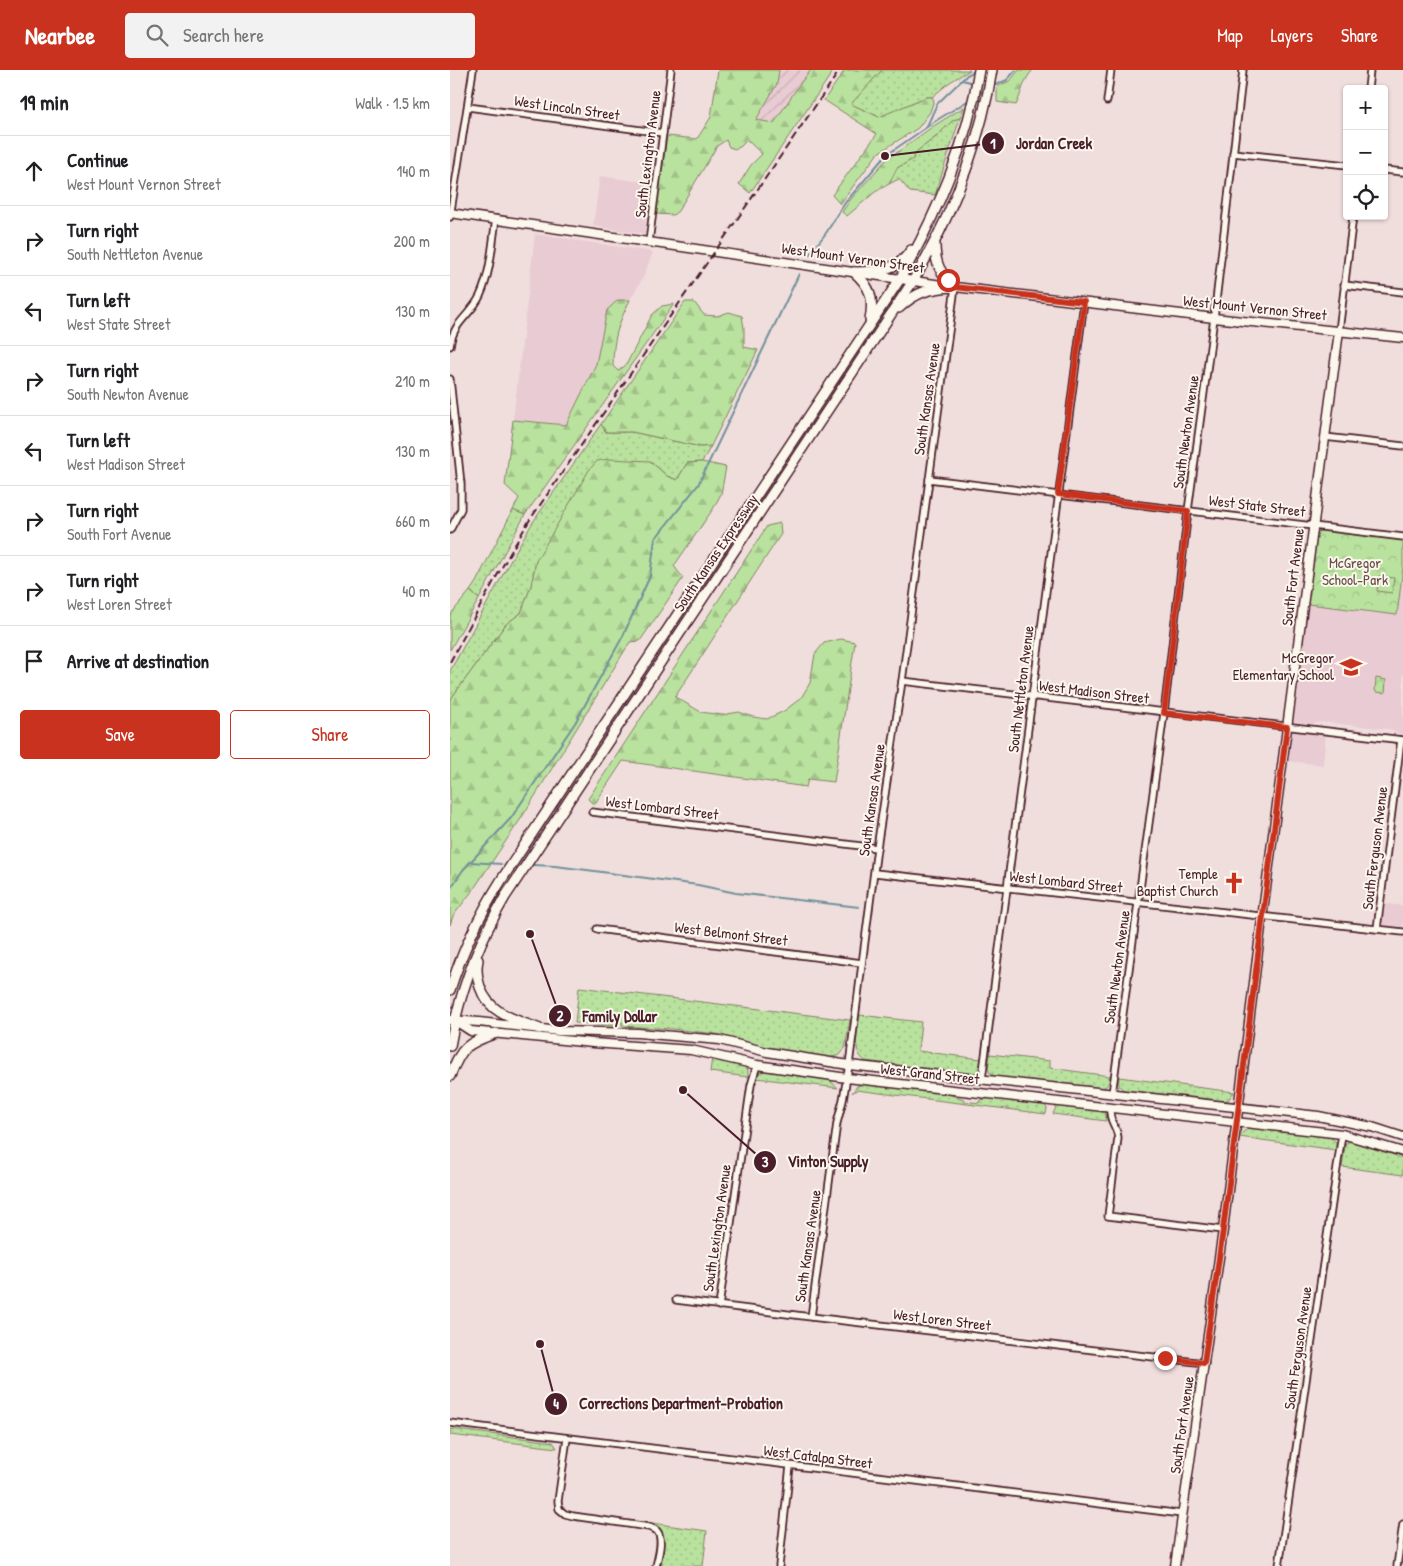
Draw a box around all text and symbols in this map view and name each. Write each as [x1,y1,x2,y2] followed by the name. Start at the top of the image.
[125,13,475,58] search box
[25,19,95,51] text: Nearbee
[143,21,171,49] icon: search
[183,22,264,48] text: Search here
[1217,23,1243,48] text: Map
[1271,23,1313,48] text: Layers
[1341,23,1378,48] text: Share
[1343,85,1388,220] map controls
[1343,85,1388,130] button: +
[20,88,69,117] text: 19 min
[629,89,666,219] street label: South Lexington Avenue
[513,90,622,125] street label: West Lincoln Street
[355,92,430,114] text: Walk · 1.5 km
[981,128,1102,159] callout: Jordan Creek
[1343,130,1388,175] button: −
[1016,132,1092,154] text: Jordan Creek
[990,133,996,154] text: 1
[67,147,128,173] text: Continue
[20,157,48,185] icon: ahead
[396,160,430,182] text: 140 m
[67,173,221,195] text: West Mount Vernon Street
[1343,175,1388,220] button: locate
[67,217,138,243] text: Turn right
[20,227,48,255] icon: right
[394,230,430,252] text: 200 m
[780,237,927,278] street label: West Mount Vernon Street
[67,243,203,265] text: South Nettleton Avenue
[937,269,960,292] route start
[67,287,130,313] text: Turn left
[1182,290,1329,326] street label: West Mount Vernon Street
[20,297,48,325] icon: left
[395,300,430,322] text: 130 m
[67,313,171,335] text: West State Street
[908,341,945,456] street label: South Kansas Avenue
[67,357,138,383] text: Turn right
[20,367,48,395] icon: right
[395,370,430,392] text: 210 m
[1167,374,1204,490] street label: South Newton Avenue
[67,383,189,405] text: South Newton Avenue
[67,427,130,453] text: Turn left
[20,437,48,465] icon: left
[395,440,430,462] text: 130 m
[67,453,185,475] text: West Madison Street
[1208,489,1307,522] street label: West State Street
[668,490,763,616] street label: South Kansas Expressway
[67,497,138,523] text: Turn right
[20,507,48,535] icon: right
[396,510,430,532] text: 660 m
[67,523,171,545] text: South Fort Avenue
[1276,527,1309,627] street label: South Fort Avenue
[1322,552,1388,590] park label: McGregor School-Park
[67,567,138,593] text: Turn right
[20,577,48,605] icon: right
[402,580,430,602] text: 40 m
[67,593,172,615] text: West Loren Street
[1002,624,1039,754] street label: South Nettleton Avenue
[20,647,48,675] icon: arrive
[1233,647,1334,685] place label: McGregor Elementary School
[67,648,209,674] text: Arrive at destination
[1338,654,1364,680] school or university icon: McGregor Elementary School
[1038,674,1151,709] street label: West Madison Street
[20,710,220,759] button: Save
[230,710,430,759] button: Share
[853,742,890,857] street label: South Kansas Avenue
[1357,785,1392,911] street label: South Ferguson Avenue
[604,790,720,825] street label: West Lombard Street
[1137,863,1218,901] place label: Temple Baptist Church
[1009,865,1124,898] street label: West Lombard Street
[1221,870,1247,896] church icon: Temple Baptist Church
[1098,909,1135,1025] street label: South Newton Avenue
[673,916,790,951] street label: West Belmont Street
[547,1001,667,1032] callout: Family Dollar
[556,1005,564,1026] text: 2
[582,1005,658,1028] text: Family Dollar
[880,1058,981,1089] street label: West Grand Street
[752,1146,879,1177] callout: Vinton Supply
[787,1150,869,1173] text: Vinton Supply
[762,1151,769,1172] text: 3
[697,1163,736,1293] street label: South Lexington Avenue
[789,1188,826,1303] street label: South Kansas Avenue
[1278,1285,1317,1411] street label: South Ferguson Avenue
[892,1303,993,1336] street label: West Loren Street
[1154,1347,1177,1370] route end
[1164,1375,1199,1475] street label: South Fort Avenue
[544,1388,793,1419] callout: Corrections Department-Probation
[579,1392,783,1415] text: Corrections Department-Probation
[553,1393,559,1414] text: 4
[762,1439,874,1474] street label: West Catalpa Street

